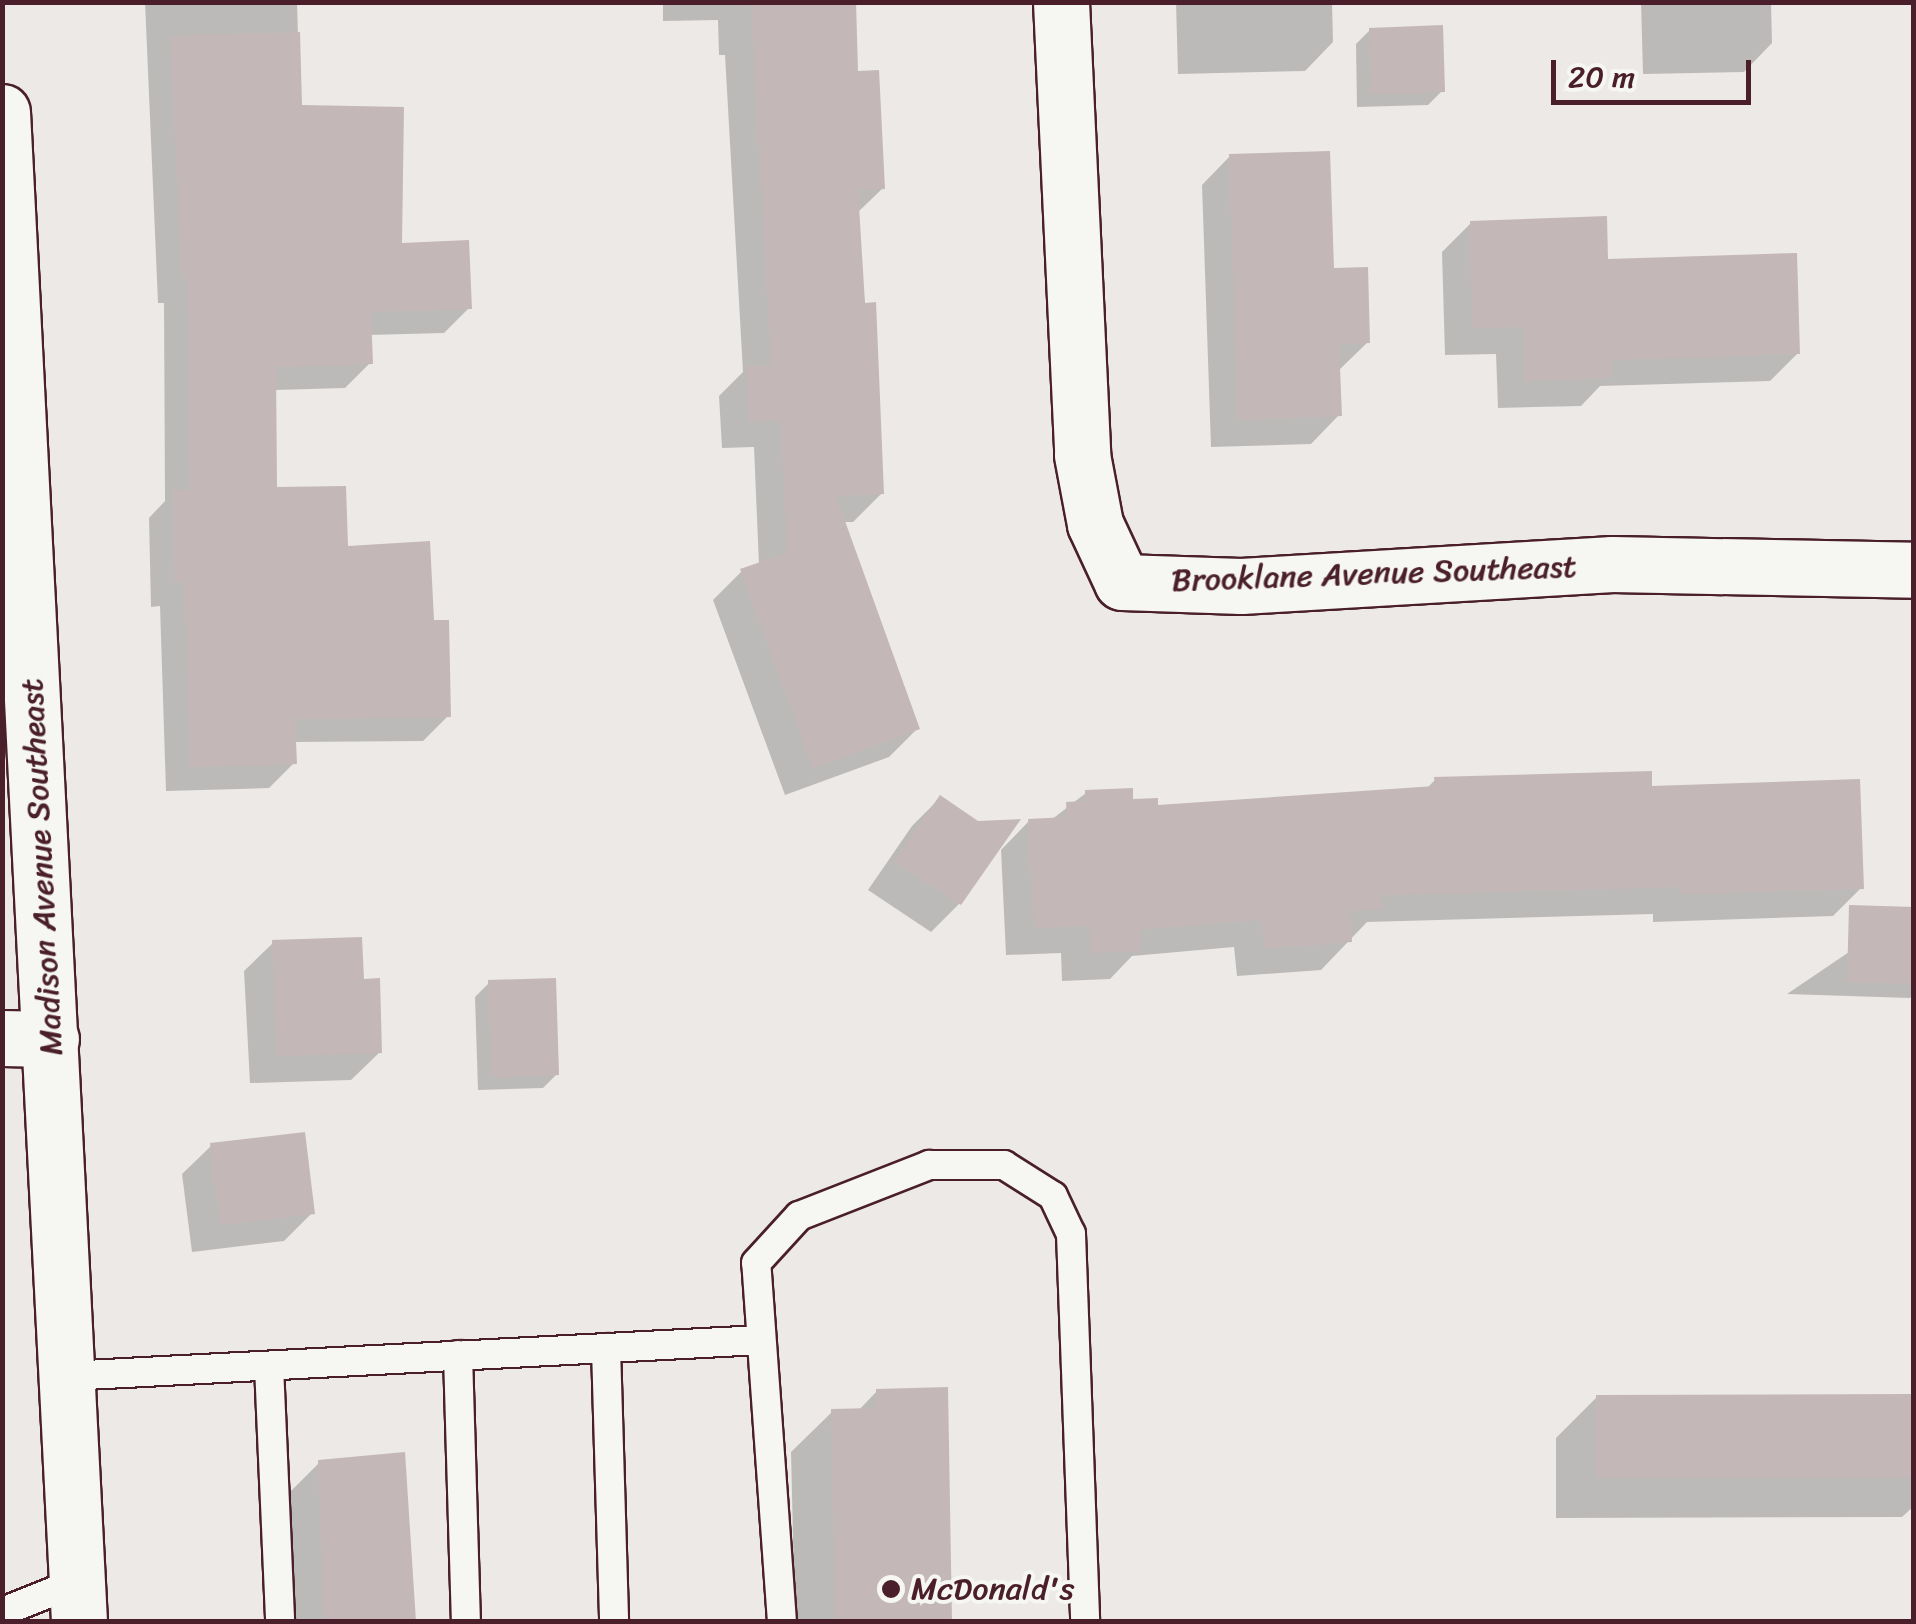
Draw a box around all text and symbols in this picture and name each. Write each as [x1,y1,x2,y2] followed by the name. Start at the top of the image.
[1556,40,1756,102] scale bar
[1568,50,1635,104] text: 20 m
[1172,548,1576,600] street label: Brooklane Avenue Southeast
[13,678,71,1056] street label: Madison Avenue Southeast
[911,1570,1074,1608] place label: McDonald's
[880,1578,902,1600] marker: McDonald's

